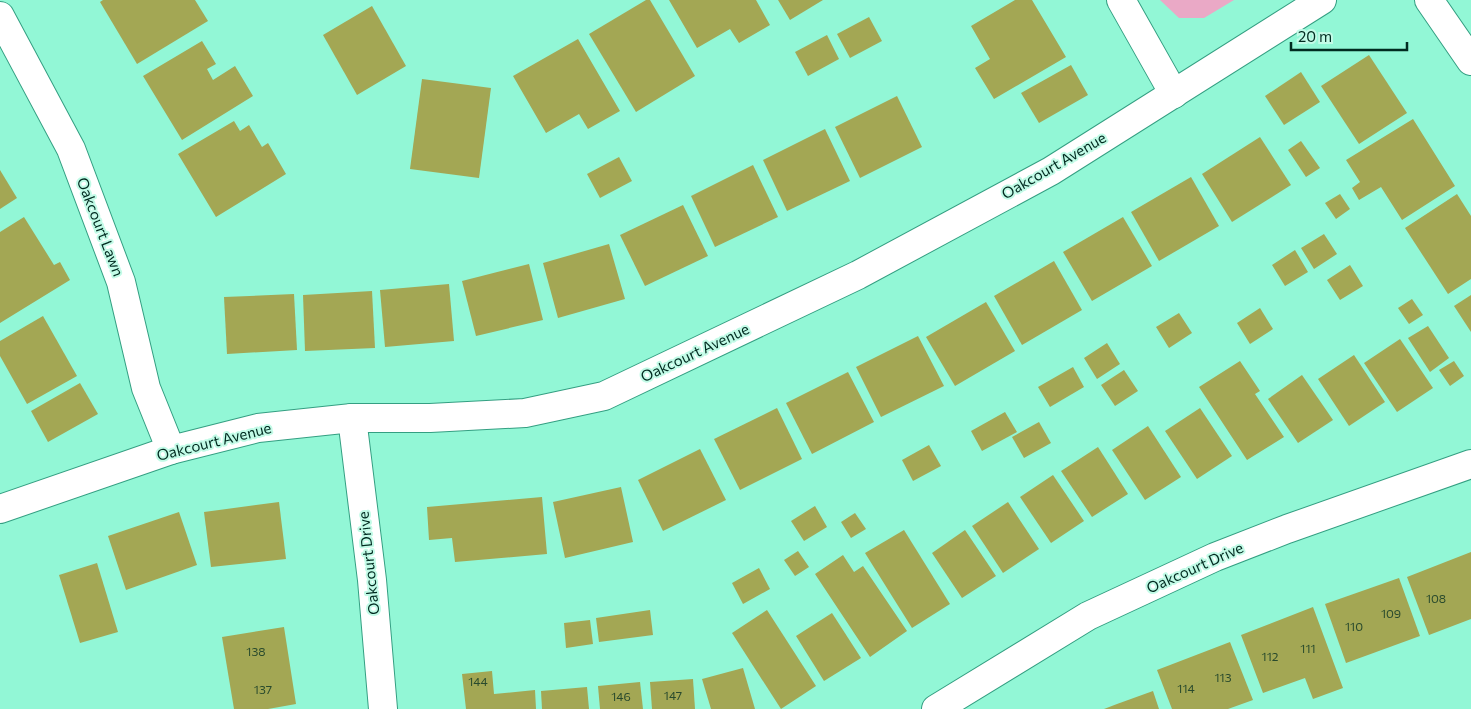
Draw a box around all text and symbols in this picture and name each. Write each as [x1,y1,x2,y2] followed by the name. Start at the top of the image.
[1291,20,1407,52] scale bar
[1298,27,1332,45] text: 20 m
[998,128,1109,202] street label: Oakcourt Avenue
[74,175,128,279] street label: Oakcourt Lawn
[637,319,752,385] street label: Oakcourt Avenue
[154,418,273,464] street label: Oakcourt Avenue
[354,510,382,616] street label: Oakcourt Drive
[1143,538,1246,596] street label: Oakcourt Drive
[1426,591,1446,605] house number: 108
[1381,606,1401,620] house number: 109
[1345,619,1363,633] house number: 110
[1300,641,1316,655] house number: 111
[246,644,266,658] house number: 138
[1262,649,1279,663] house number: 112
[1214,670,1232,684] house number: 113
[468,674,488,688] house number: 144
[1177,681,1195,695] house number: 114
[254,682,272,696] house number: 137
[664,688,682,702] house number: 147
[611,689,631,703] house number: 146

